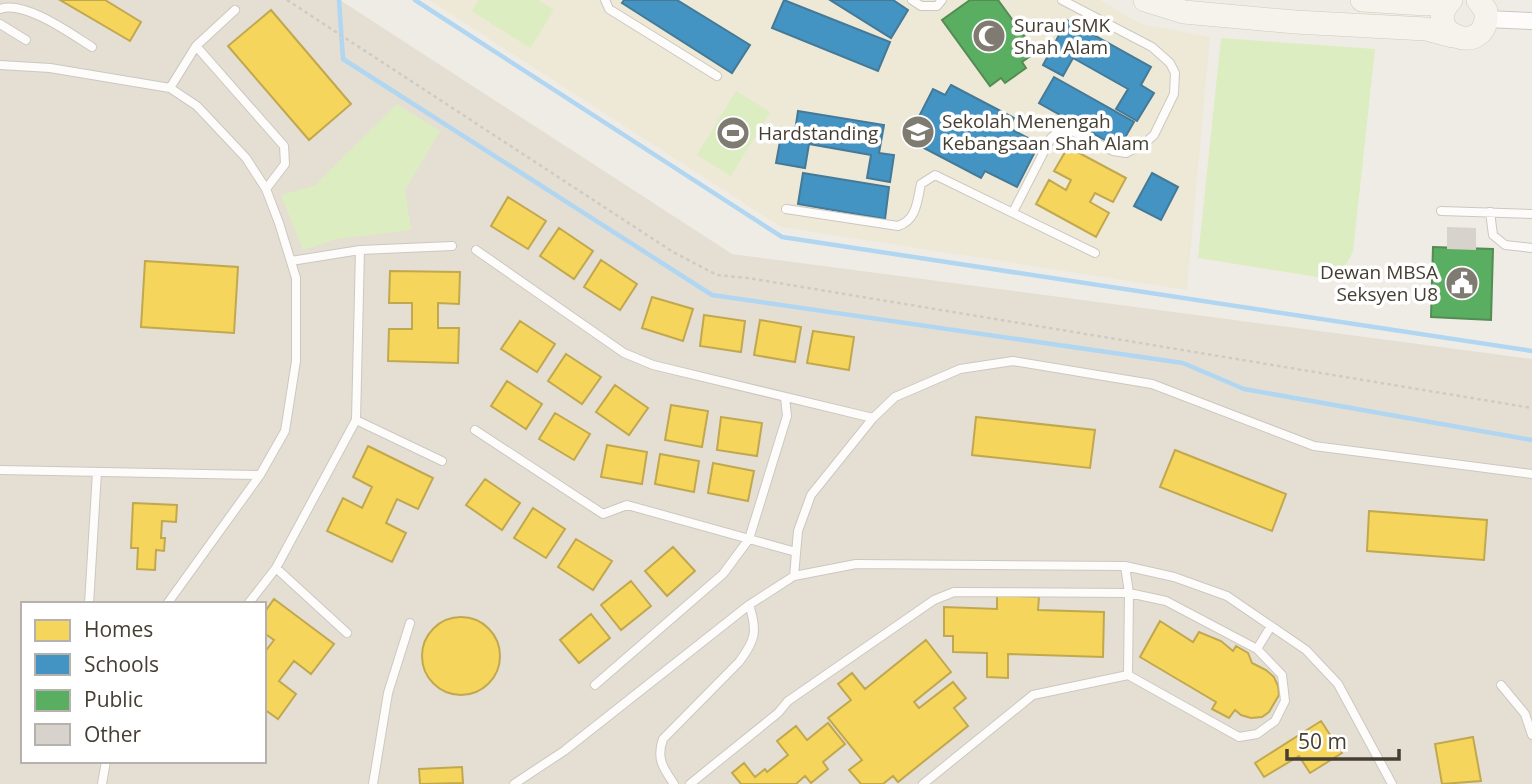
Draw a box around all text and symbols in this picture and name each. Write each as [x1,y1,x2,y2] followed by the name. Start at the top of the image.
[1014,12,1110,60] place label: Surau SMK Shah Alam
[970,17,1008,55] mosque icon: Surau SMK Shah Alam
[942,108,1149,156] place label: Sekolah Menengah Kebangsaan Shah Alam
[899,113,937,151] school or university icon: Sekolah Menengah Kebangsaan Shah Alam
[714,114,752,152] sports icon: Hardstanding
[758,120,878,146] place label: Hardstanding
[1320,259,1438,307] place label: Dewan MBSA Seksyen U8
[1443,264,1481,302] public building icon: Dewan MBSA Seksyen U8
[21,602,266,763] legend
[84,615,153,643] text: Homes
[84,650,159,678] text: Schools
[84,685,143,713] text: Public
[1287,718,1399,762] scale bar
[84,720,141,748] text: Other
[1298,727,1347,755] text: 50 m

